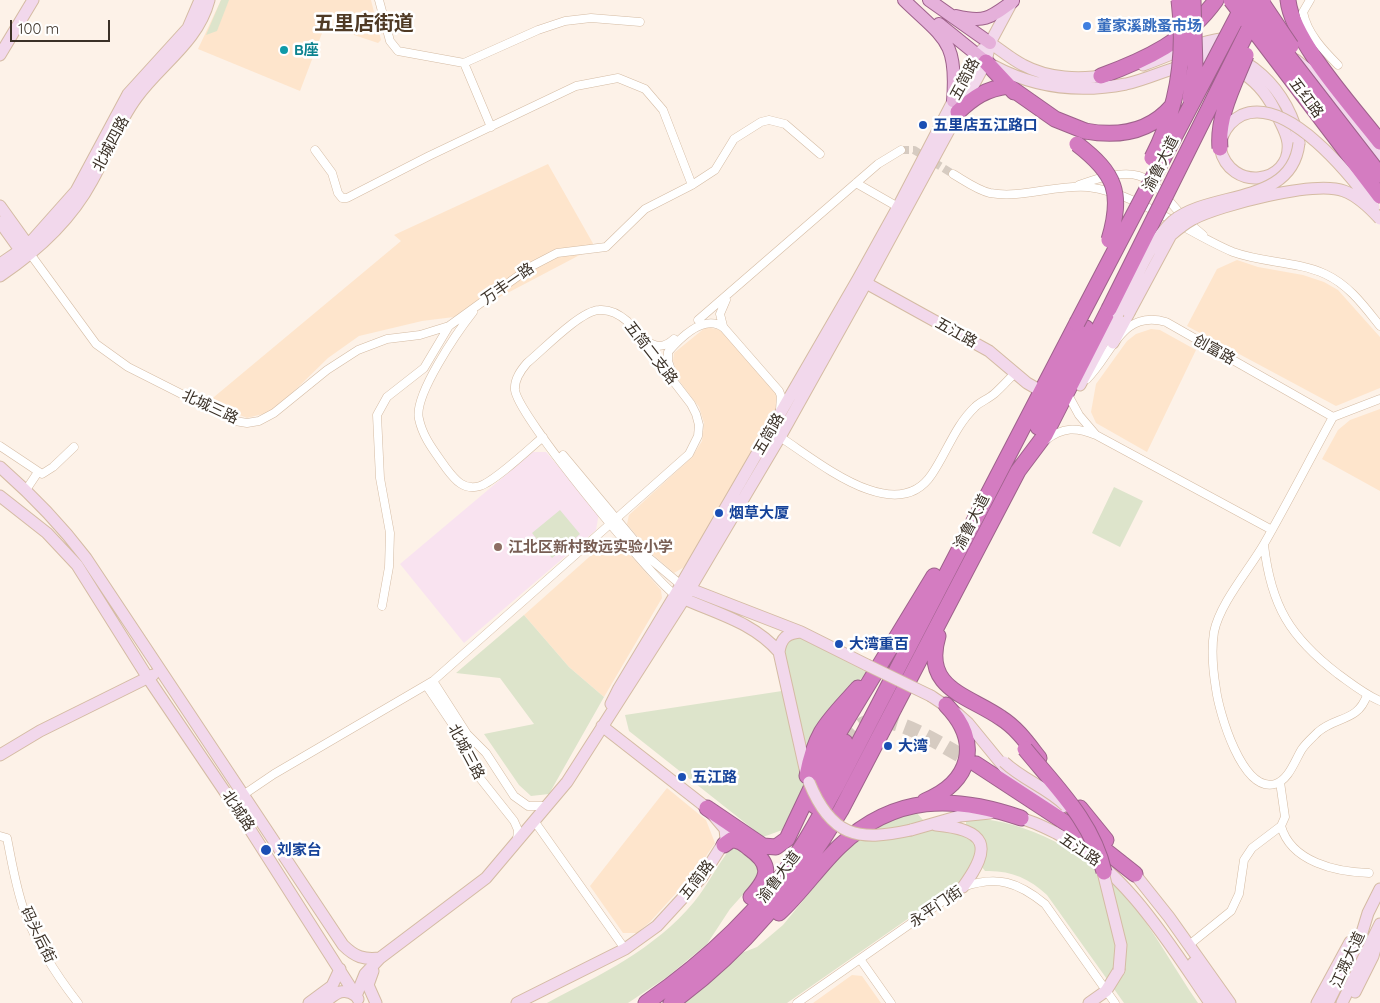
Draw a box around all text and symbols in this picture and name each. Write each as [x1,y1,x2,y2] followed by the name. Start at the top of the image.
[12,10,112,42] scale bar
[314,12,414,36] district label: 五里店街道
[1097,17,1202,35] place label: 董家溪跳蚤市场
[18,19,59,38] text: 100 m
[1081,20,1093,32] marker: 董家溪跳蚤市场
[294,41,319,59] place label: B座
[278,44,290,56] marker: B座
[946,55,984,103] street label: 五简路
[1285,75,1327,121] street label: 五红路
[89,113,133,175] street label: 北城四路
[933,116,1038,134] place label: 五里店五江路口
[917,119,929,131] marker: 五里店五江路口
[1139,133,1183,195] street label: 渝鲁大道
[478,259,538,309] street label: 万丰一路
[932,314,980,352] street label: 五江路
[621,318,681,388] street label: 五简二支路
[1190,331,1238,369] street label: 创富路
[179,386,241,428] street label: 北城三路
[750,410,788,458] street label: 五简路
[950,491,994,553] street label: 渝鲁大道
[729,504,789,522] place label: 烟草大厦
[713,507,725,519] marker: 烟草大厦
[508,538,673,556] place label: 江北区新村致远实验小学
[492,541,504,553] marker: 江北区新村致远实验小学
[849,635,909,653] place label: 大湾重百
[833,638,845,650] marker: 大湾重百
[444,721,488,783] street label: 北城三路
[898,737,928,755] place label: 大湾
[882,740,894,752] marker: 大湾
[692,768,737,786] place label: 五江路
[676,771,688,783] marker: 五江路
[218,787,258,835] street label: 北城路
[1056,830,1104,870] street label: 五江路
[277,841,322,859] place label: 刘家台
[259,843,273,857] marker: 刘家台
[754,848,804,906] street label: 渝鲁大道
[676,857,718,903] street label: 五简路
[906,883,966,931] street label: 永平门街
[17,904,59,966] street label: 码头后街
[1327,929,1369,991] street label: 江溉大道

